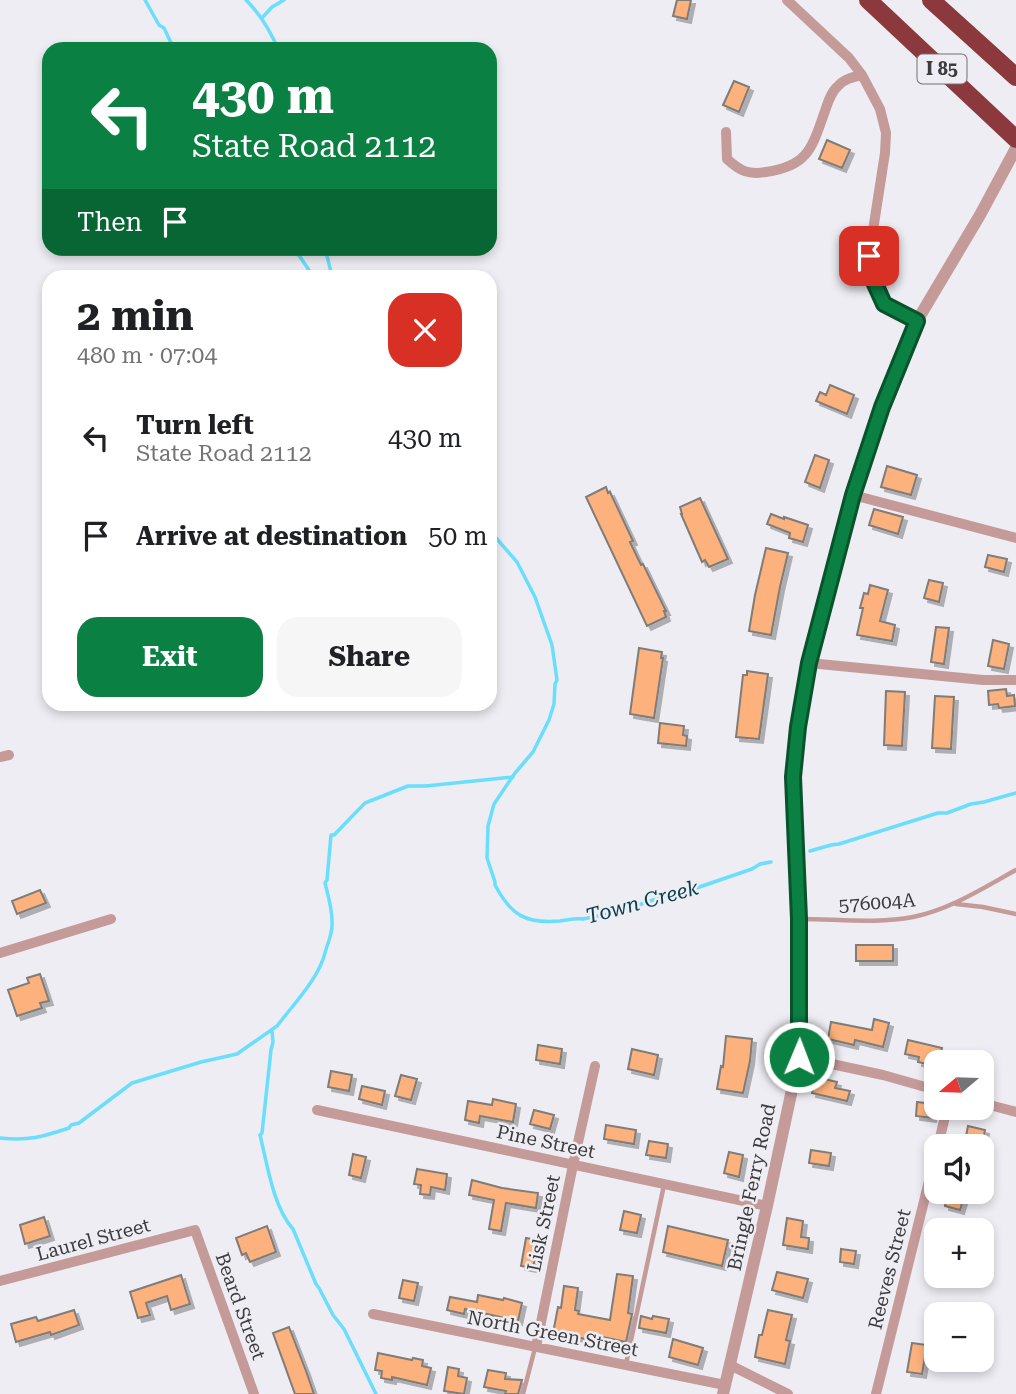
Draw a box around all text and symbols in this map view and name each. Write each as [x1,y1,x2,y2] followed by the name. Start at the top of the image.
[918,55,967,84] road number: I 85
[192,68,334,125] text: 430 m
[77,70,168,161] icon: left
[192,127,436,165] text: State Road 2112
[156,203,194,241] icon: arrive
[77,207,142,237] text: Then
[839,226,899,286] pin
[850,237,888,275] icon: arrive
[77,291,194,340] text: 2 min
[388,293,462,367] button: close
[77,342,217,369] text: 480 m · 07:04
[136,410,254,440] text: Turn left
[77,419,115,457] icon: left
[388,423,462,453] text: 430 m
[136,440,312,467] text: State Road 2112
[77,517,115,555] icon: arrive
[136,521,407,551] text: Arrive at destination
[428,521,488,551] text: 50 m
[77,617,263,697] button: Exit
[277,617,462,697] button: Share
[583,875,702,929] water label: Town Creek
[838,888,917,917] street label: 576004A
[762,1020,836,1094] position arrow
[924,1050,994,1120] north arrow
[924,1050,994,1372] map controls
[723,1101,780,1273] street label: Bringle Ferry Road
[494,1120,597,1163] street label: Pine Street
[924,1134,994,1204] button: sound
[522,1173,565,1274] street label: Lisk Street
[863,1207,916,1332] street label: Reeves Street
[34,1213,153,1266] street label: Laurel Street
[924,1218,994,1288] button: +
[210,1249,271,1363] street label: Beard Street
[924,1302,994,1372] button: −
[465,1306,640,1361] street label: North Green Street

